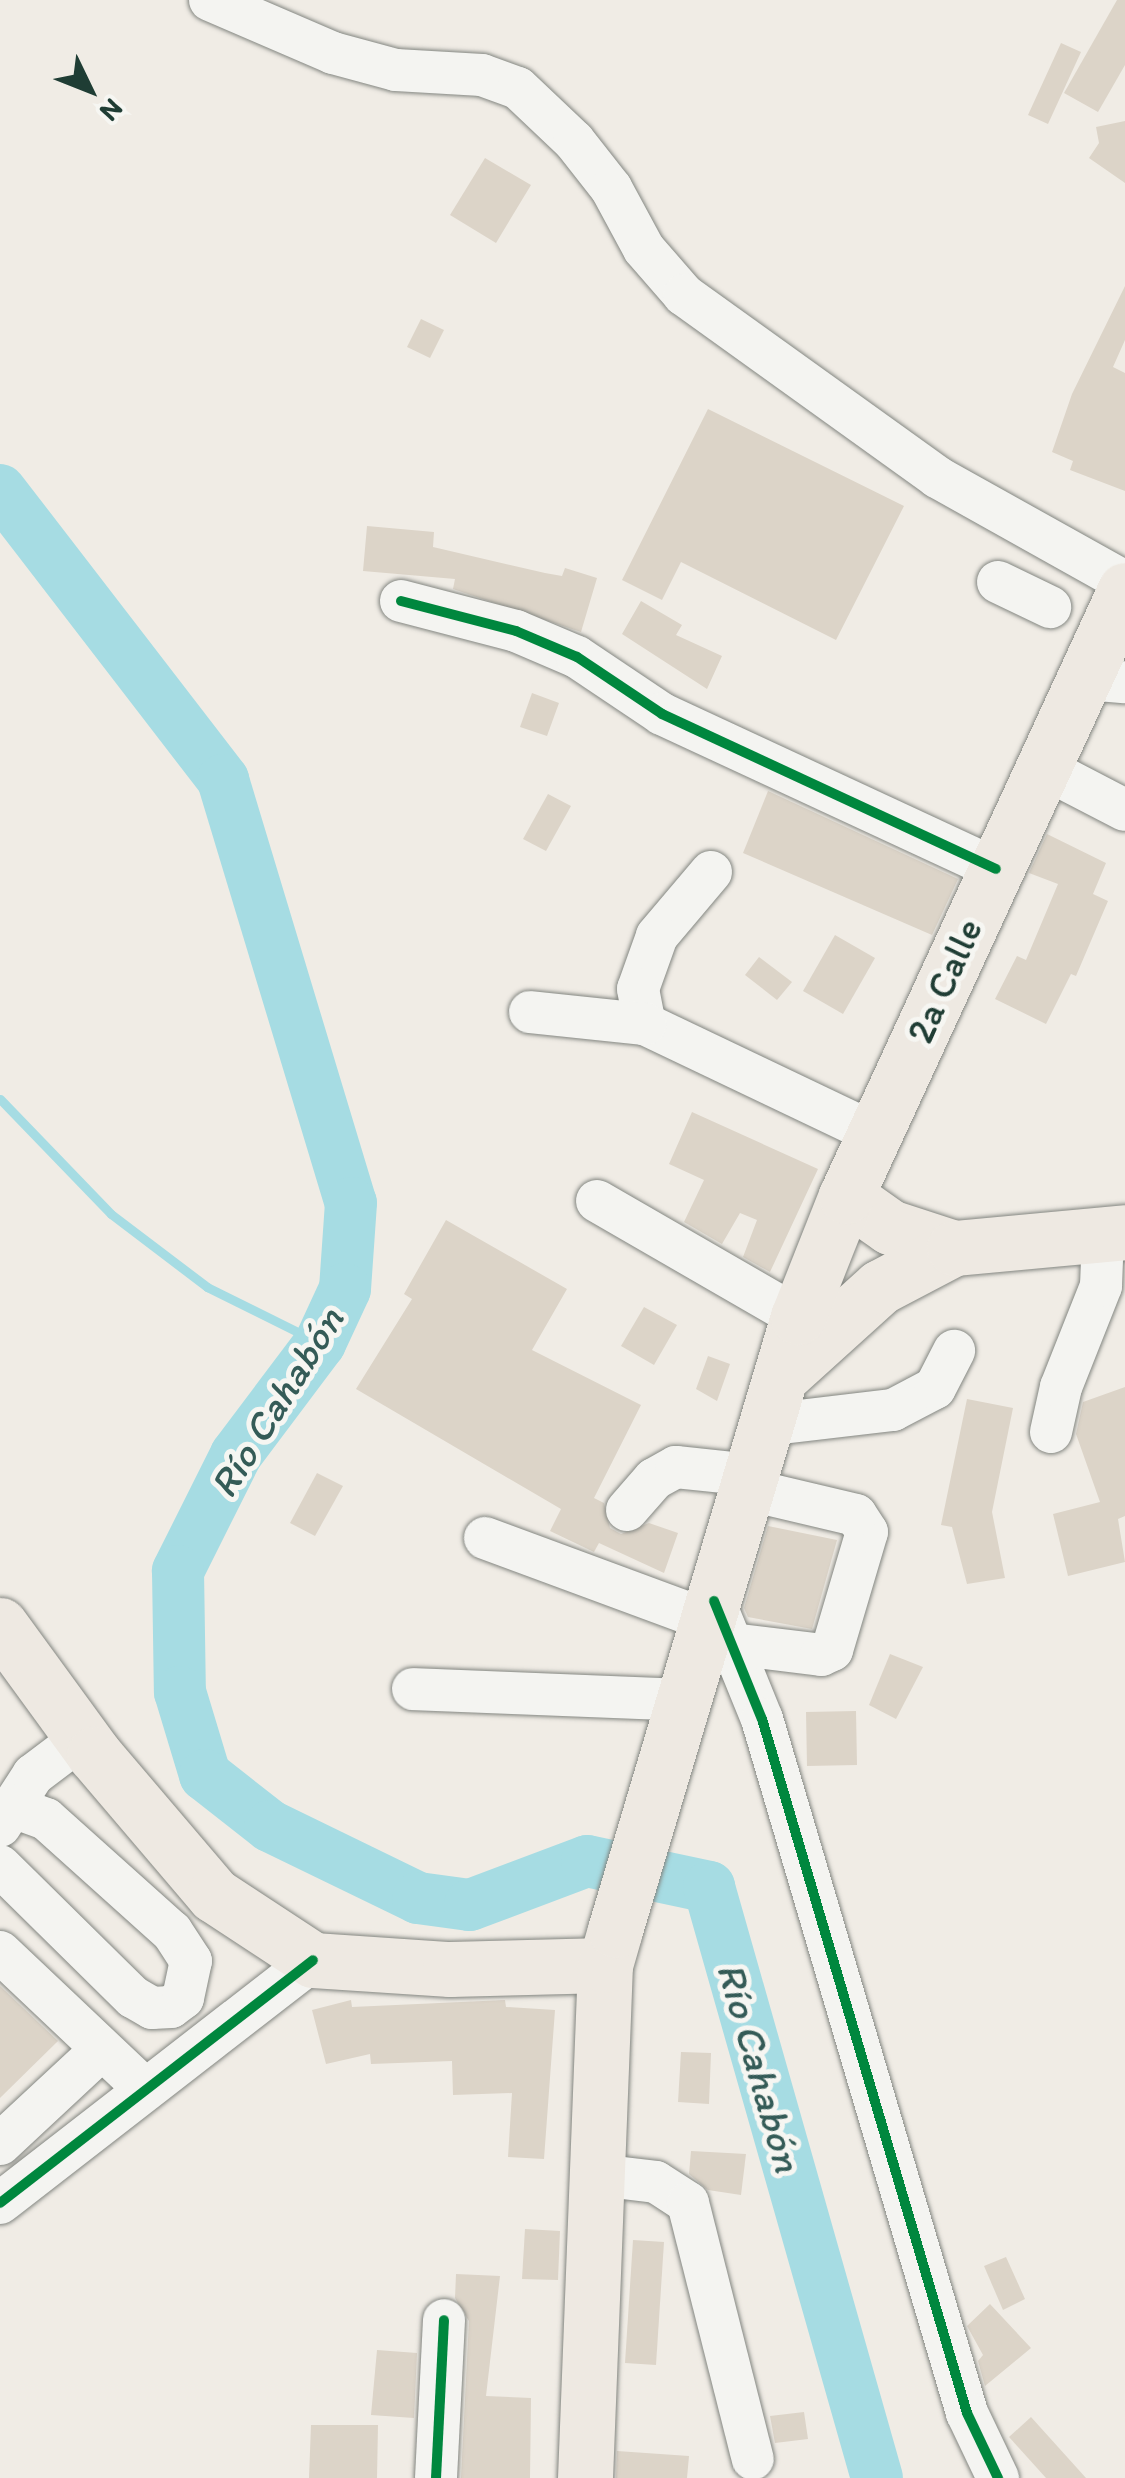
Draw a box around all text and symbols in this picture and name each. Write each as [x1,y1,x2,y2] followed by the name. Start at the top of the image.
[40,40,140,140] north arrow
[93,92,131,129] text: N
[897,911,993,1051] street label: 2a Calle
[199,1298,353,1506] water label: Río Cahabón
[707,1957,813,2177] water label: Río Cahabón

